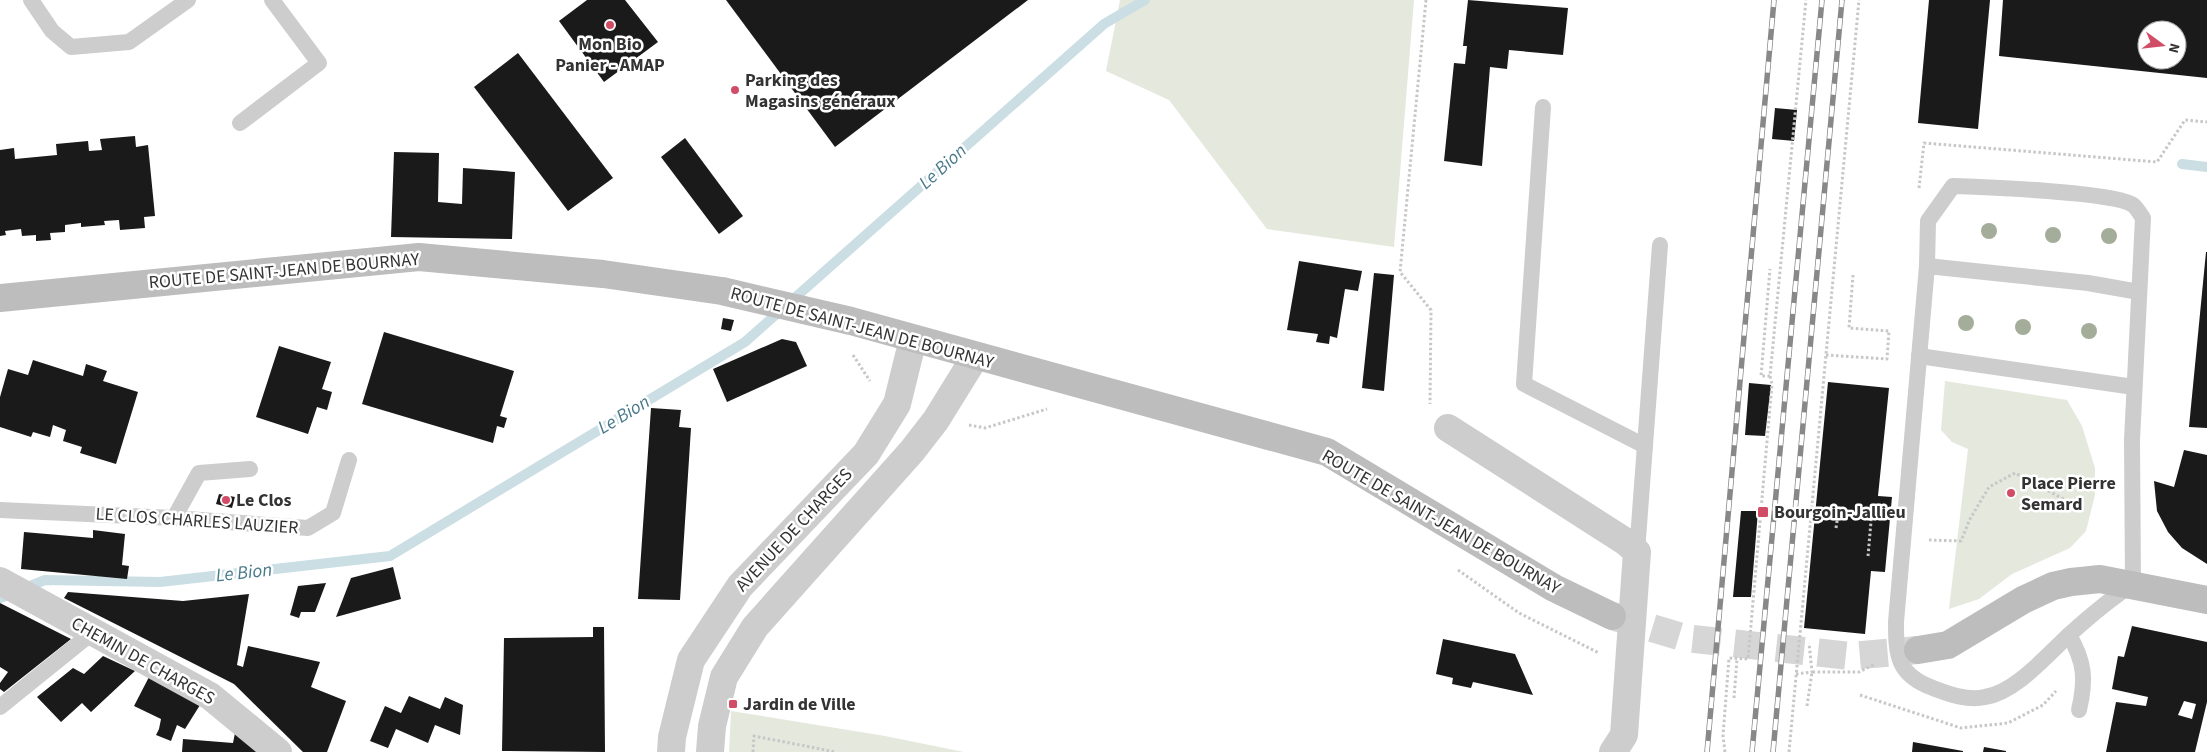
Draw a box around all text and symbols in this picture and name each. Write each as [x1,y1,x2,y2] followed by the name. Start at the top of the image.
[604,19,616,31] marker: Mon Bio Panier - AMAP
[2137,20,2187,70] north arrow
[555,32,665,78] place label: Mon Bio Panier - AMAP
[2163,41,2184,55] text: N
[745,68,896,114] place label: Parking des Magasins généraux
[729,84,741,96] marker: Parking des Magasins généraux
[913,138,973,196] water label: Le Bion
[148,247,421,295] street label: ROUTE DE SAINT-JEAN DE BOURNAY
[728,281,997,375] street label: ROUTE DE SAINT-JEAN DE BOURNAY
[593,389,655,441] water label: Le Bion
[1317,443,1565,601] street label: ROUTE DE SAINT-JEAN DE BOURNAY
[730,463,858,597] street label: AVENUE DE CHARGES
[2021,471,2116,517] place label: Place Pierre Semard
[2005,487,2017,499] marker: Place Pierre Semard
[236,488,292,513] place label: Le Clos
[220,494,232,506] marker: Le Clos
[1774,500,1906,525] place label: Bourgoin-Jallieu
[95,501,299,541] street label: LE CLOS CHARLES LAUZIER
[1756,505,1770,519] marker: Bourgoin-Jallieu
[214,557,274,589] water label: Le Bion
[67,611,219,711] street label: CHEMIN DE CHARGES
[743,692,856,717] place label: Jardin de Ville
[727,698,739,710] marker: Jardin de Ville

